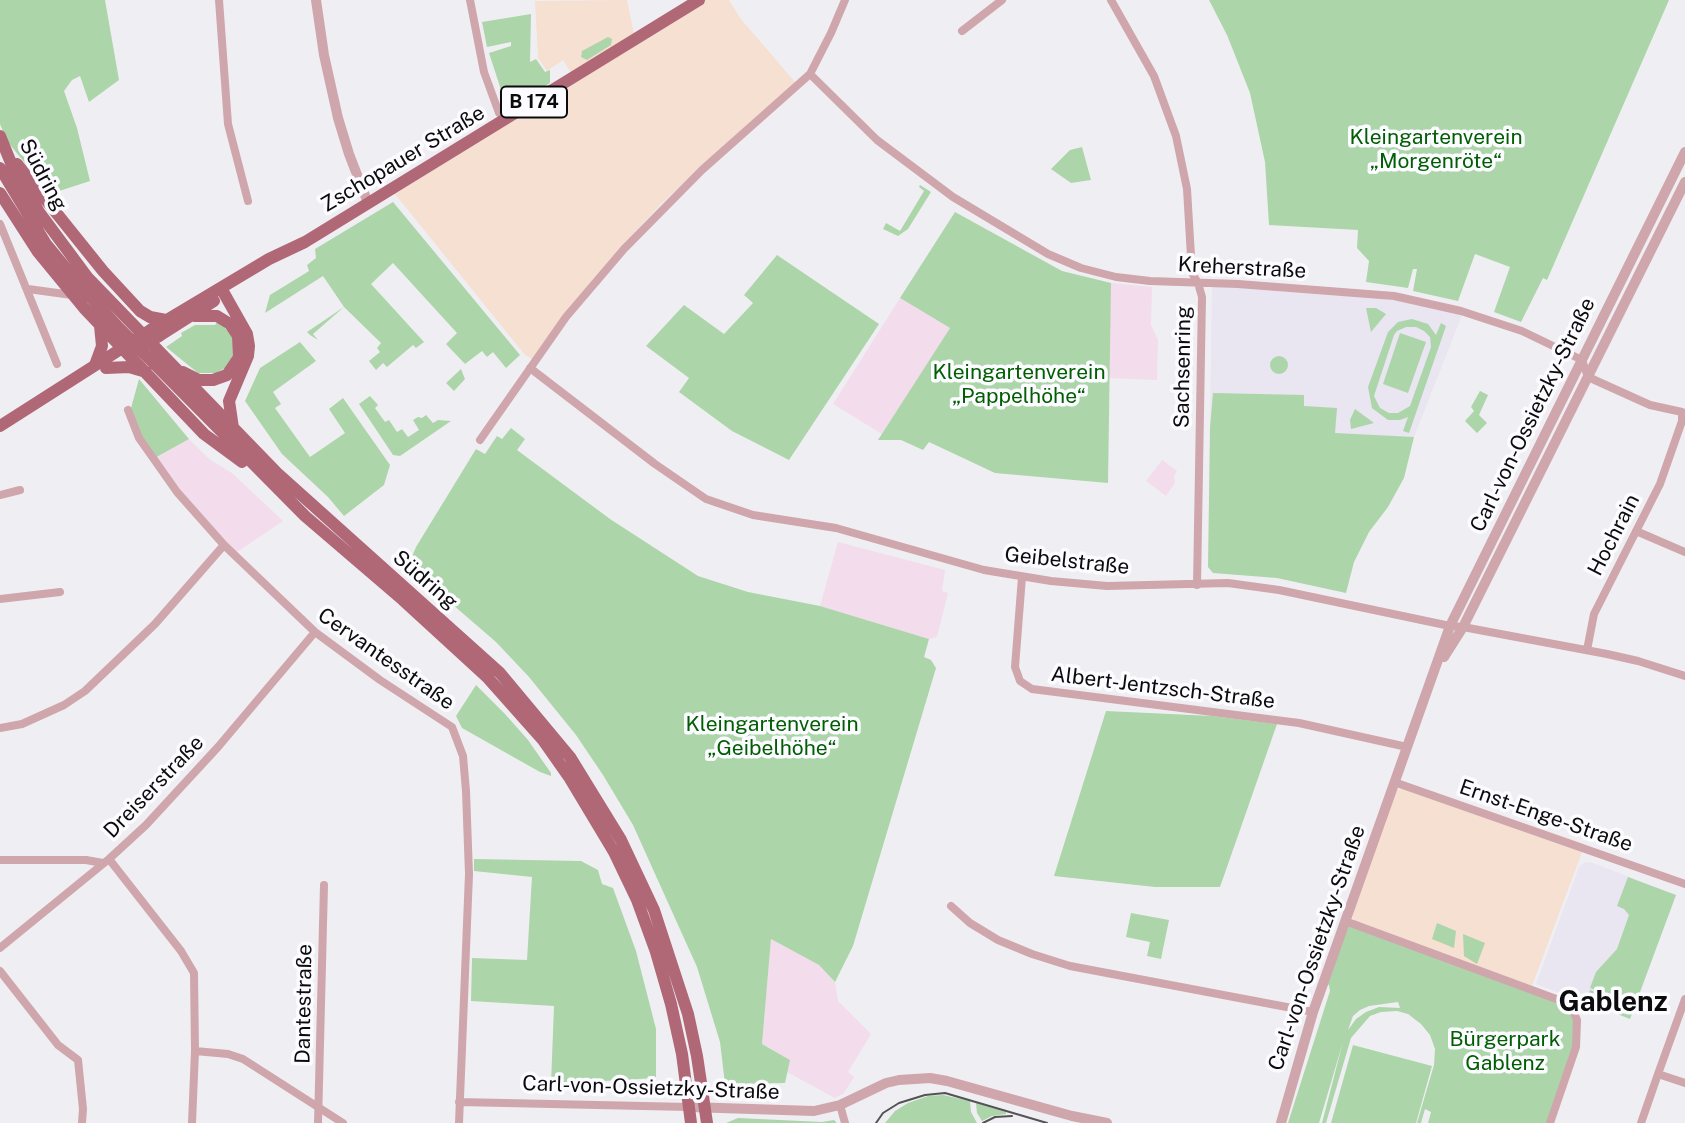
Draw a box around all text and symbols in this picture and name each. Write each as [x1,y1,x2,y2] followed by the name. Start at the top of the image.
[501,86,567,118] road number: B 174
[317,100,489,218] street label: Zschopauer Straße
[1350,125,1522,175] park label: Kleingartenverein „Morgenröte“
[14,135,72,215] street label: Südring
[1177,252,1307,284] street label: Kreherstraße
[1465,294,1601,536] street label: Carl-von-Ossietzky-Straße
[1169,306,1197,428] street label: Sachsenring
[933,360,1105,410] park label: Kleingartenverein „Pappelhöhe“
[1583,490,1645,580] street label: Hochrain
[1003,542,1131,580] street label: Geibelstraße
[387,545,463,615] street label: Südring
[313,603,459,715] street label: Cervantesstraße
[1050,662,1276,714] street label: Albert-Jentzsch-Straße
[686,712,858,762] park label: Kleingartenverein „Geibelhöhe“
[99,731,209,843] street label: Dreiserstraße
[1456,775,1636,857] street label: Ernst-Enge-Straße
[1263,822,1371,1074] street label: Carl-von-Ossietzky-Straße
[290,944,318,1064] street label: Dantestraße
[1558,985,1668,1019] district label: Gablenz
[1449,1027,1561,1077] park label: Bürgerpark Gablenz
[522,1071,780,1105] street label: Carl-von-Ossietzky-Straße

